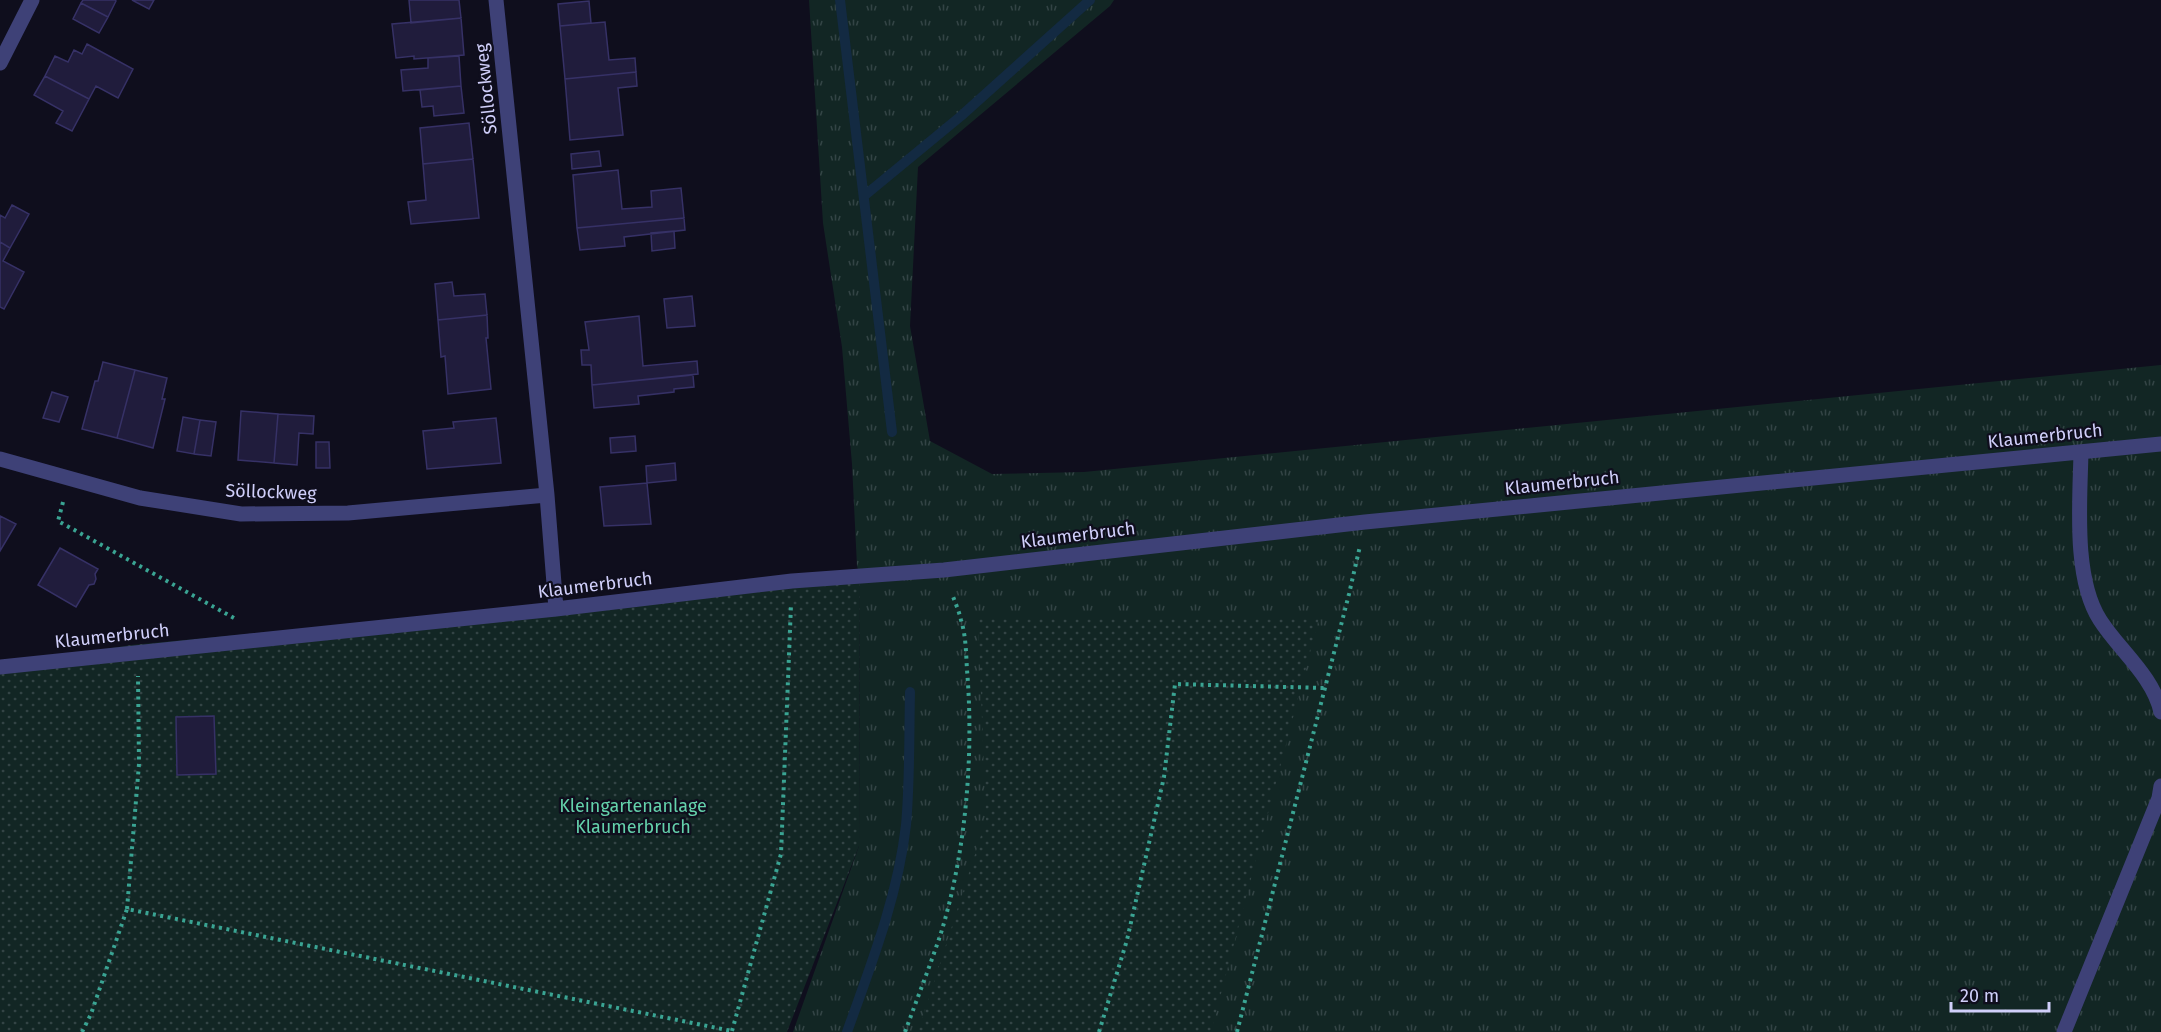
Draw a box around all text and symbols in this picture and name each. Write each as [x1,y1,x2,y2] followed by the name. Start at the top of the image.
[470,42,502,135] street label: Söllockweg
[1986,419,2104,453] street label: Klaumerbruch
[1503,466,1621,500] street label: Klaumerbruch
[225,479,318,505] street label: Söllockweg
[1019,517,1137,553] street label: Klaumerbruch
[536,567,654,603] street label: Klaumerbruch
[53,619,171,653] street label: Klaumerbruch
[559,795,707,838] park label: Kleingartenanlage Klaumerbruch
[1951,975,2048,1013] scale bar
[1960,985,1999,1007] text: 20 m

